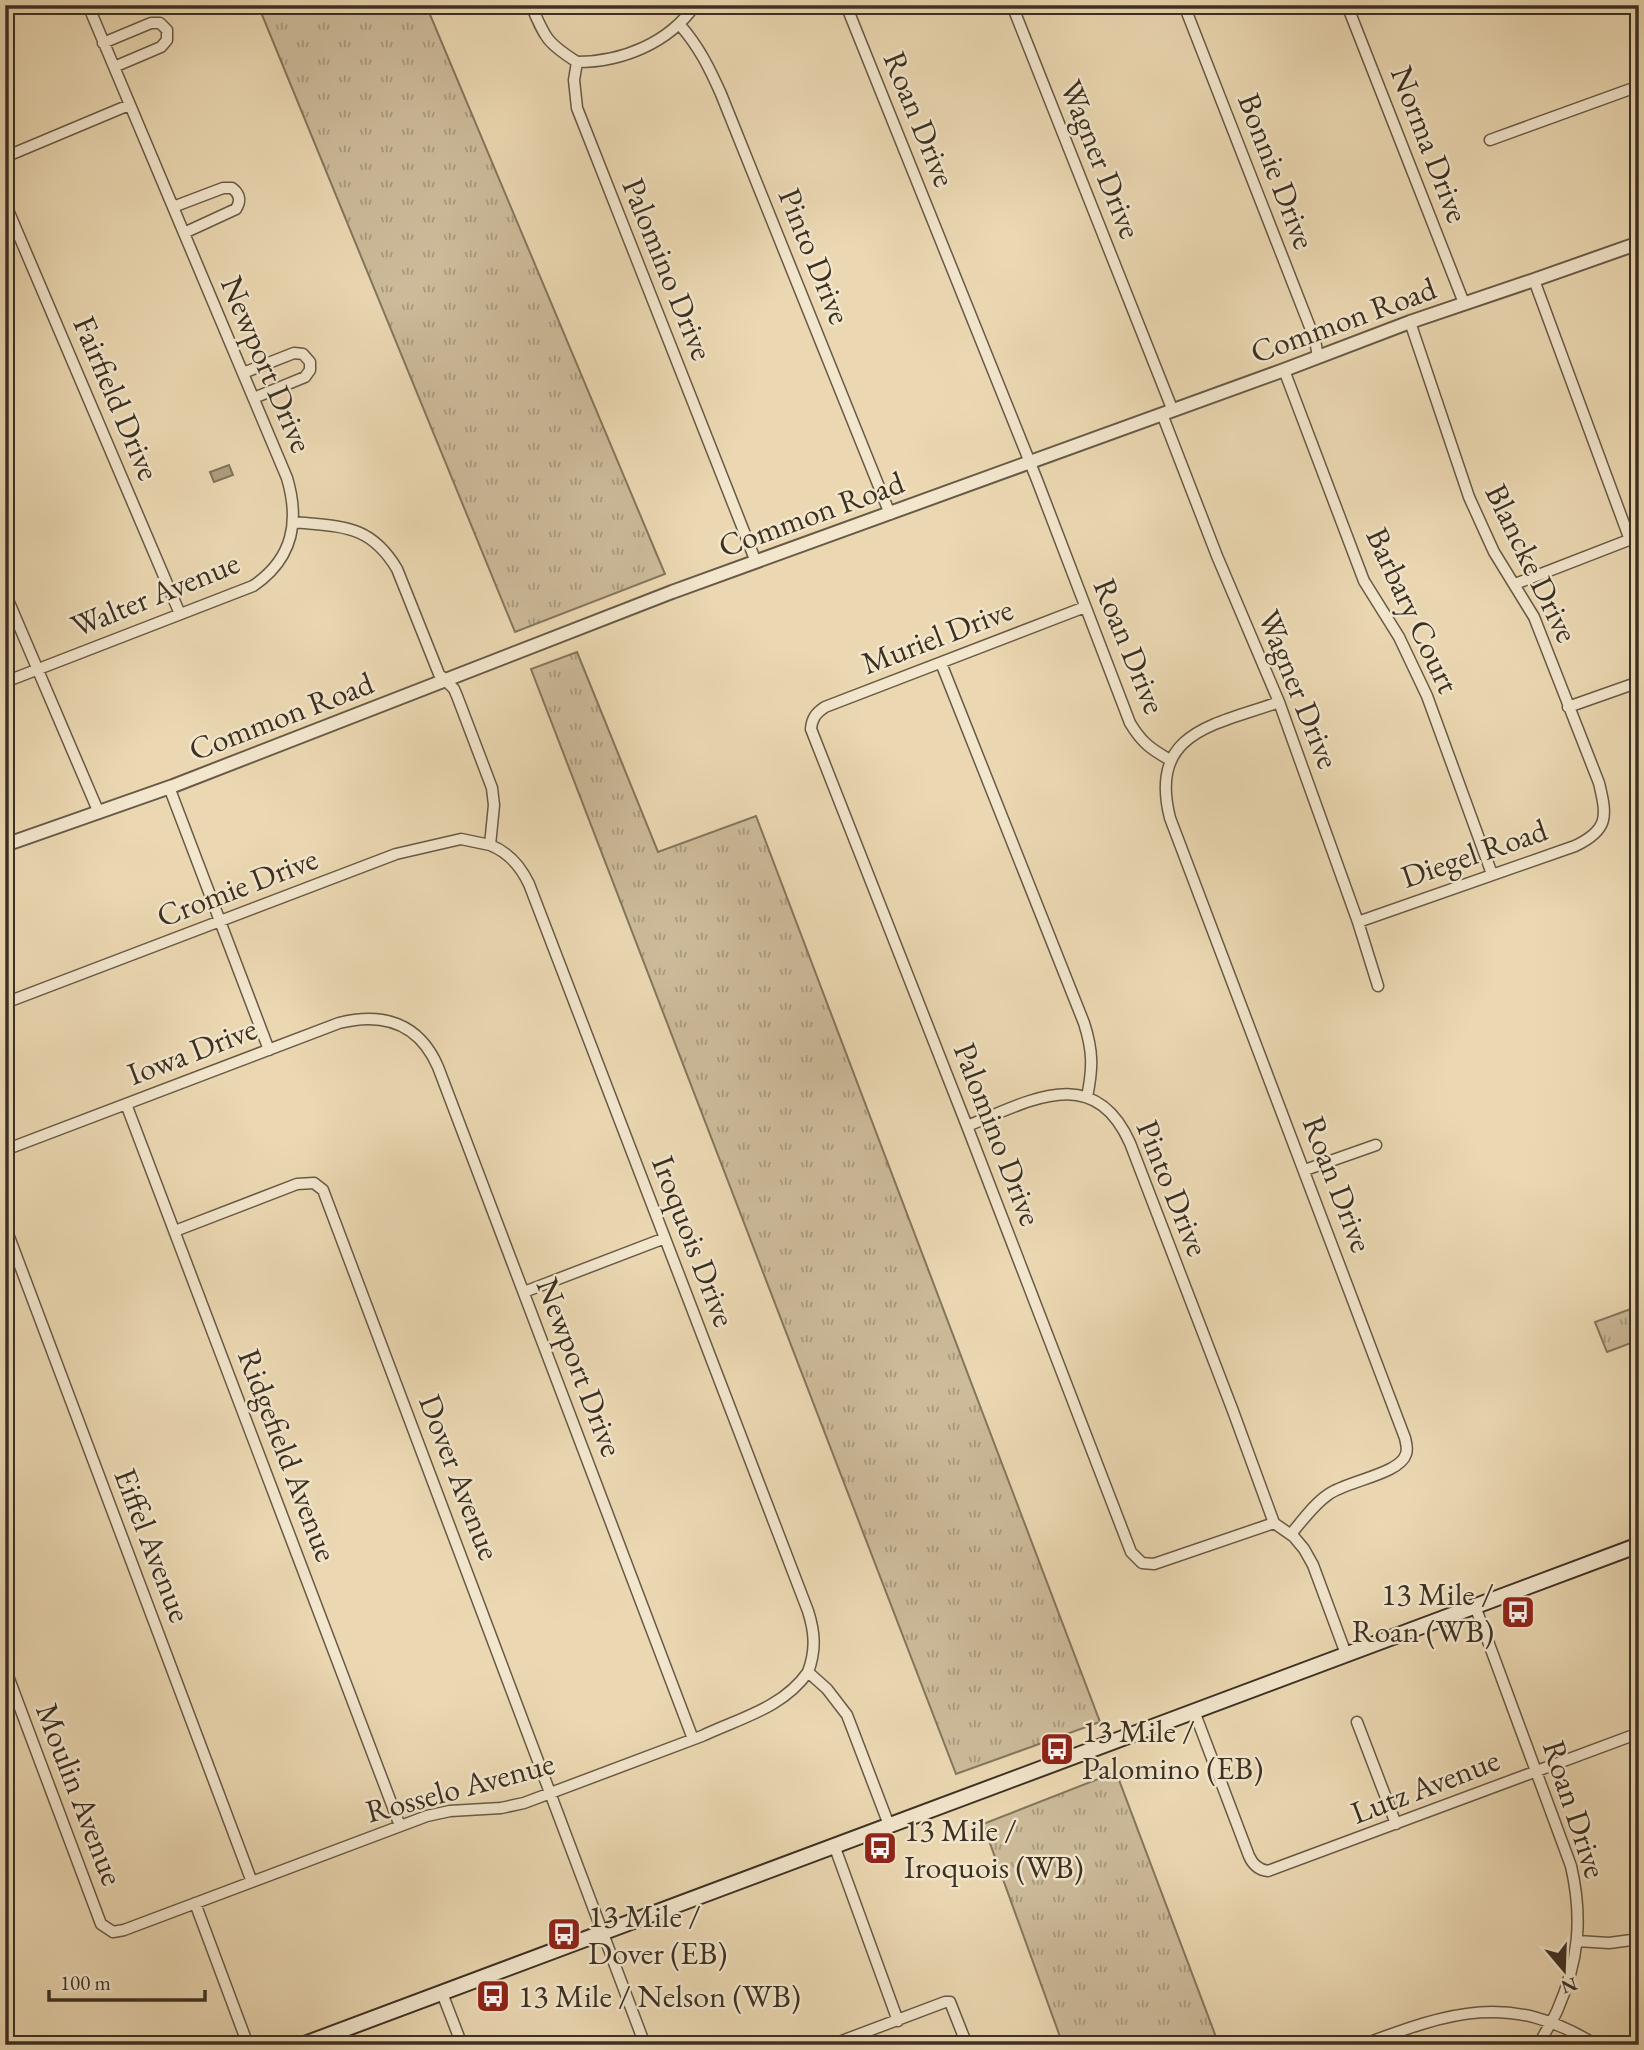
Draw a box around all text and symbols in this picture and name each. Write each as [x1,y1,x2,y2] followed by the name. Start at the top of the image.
[874,45,966,193] street label: Roan Drive
[1381,60,1479,228] street label: Norma Drive
[1050,73,1152,245] street label: Wagner Drive
[1228,87,1326,255] street label: Bonnie Drive
[612,172,724,366] street label: Palomino Drive
[769,182,861,330] street label: Pinto Drive
[1244,267,1442,373] street label: Common Road
[211,269,323,459] street label: Newport Drive
[64,310,170,486] street label: Fairfield Drive
[712,461,910,567] street label: Common Road
[1476,477,1588,649] street label: Blancke Drive
[1356,520,1470,700] street label: Barbary Court
[65,541,245,647] street label: Walter Avenue
[1084,572,1176,720] street label: Roan Drive
[855,588,1019,684] street label: Muriel Drive
[1248,603,1350,775] street label: Wagner Drive
[183,661,380,770] street label: Common Road
[1395,808,1553,898] street label: Diegel Road
[150,837,324,937] street label: Cromie Drive
[121,1007,263,1095] street label: Iowa Drive
[944,1037,1052,1231] street label: Palomino Drive
[1293,1110,1383,1258] street label: Roan Drive
[1127,1114,1219,1262] street label: Pinto Drive
[642,1150,746,1332] street label: Iroquois Drive
[527,1272,633,1462] street label: Newport Drive
[228,1343,348,1567] street label: Ridgefield Avenue
[409,1388,511,1566] street label: Dover Avenue
[104,1462,202,1628] street label: Eiffel Avenue
[1352,1573,1494,1652] place label: 13 Mile / Roan (WB)
[1499,1593,1537,1631] bus stop icon: 13 Mile / Roan (WB)
[26,1697,134,1891] street label: Moulin Avenue
[1082,1710,1263,1789] place label: 13 Mile / Palomino (EB)
[1038,1730,1076,1768] bus stop icon: 13 Mile / Palomino (EB)
[1533,1735,1617,1883] street label: Roan Drive
[1345,1738,1505,1834] street label: Lutz Avenue
[361,1742,559,1832] street label: Rosselo Avenue
[904,1809,1084,1888] place label: 13 Mile / Iroquois (WB)
[861,1829,899,1867] bus stop icon: 13 Mile / Iroquois (WB)
[588,1895,727,1974] place label: 13 Mile / Dover (EB)
[545,1915,583,1953] bus stop icon: 13 Mile / Dover (EB)
[1528,1934,1598,2004] north arrow
[49,1959,205,2003] scale bar
[60,1969,111,1996] text: 100 m
[1557,1971,1581,2000] text: N
[518,1975,801,2017] place label: 13 Mile / Nelson (WB)
[474,1977,512,2015] bus stop icon: 13 Mile / Nelson (WB)

